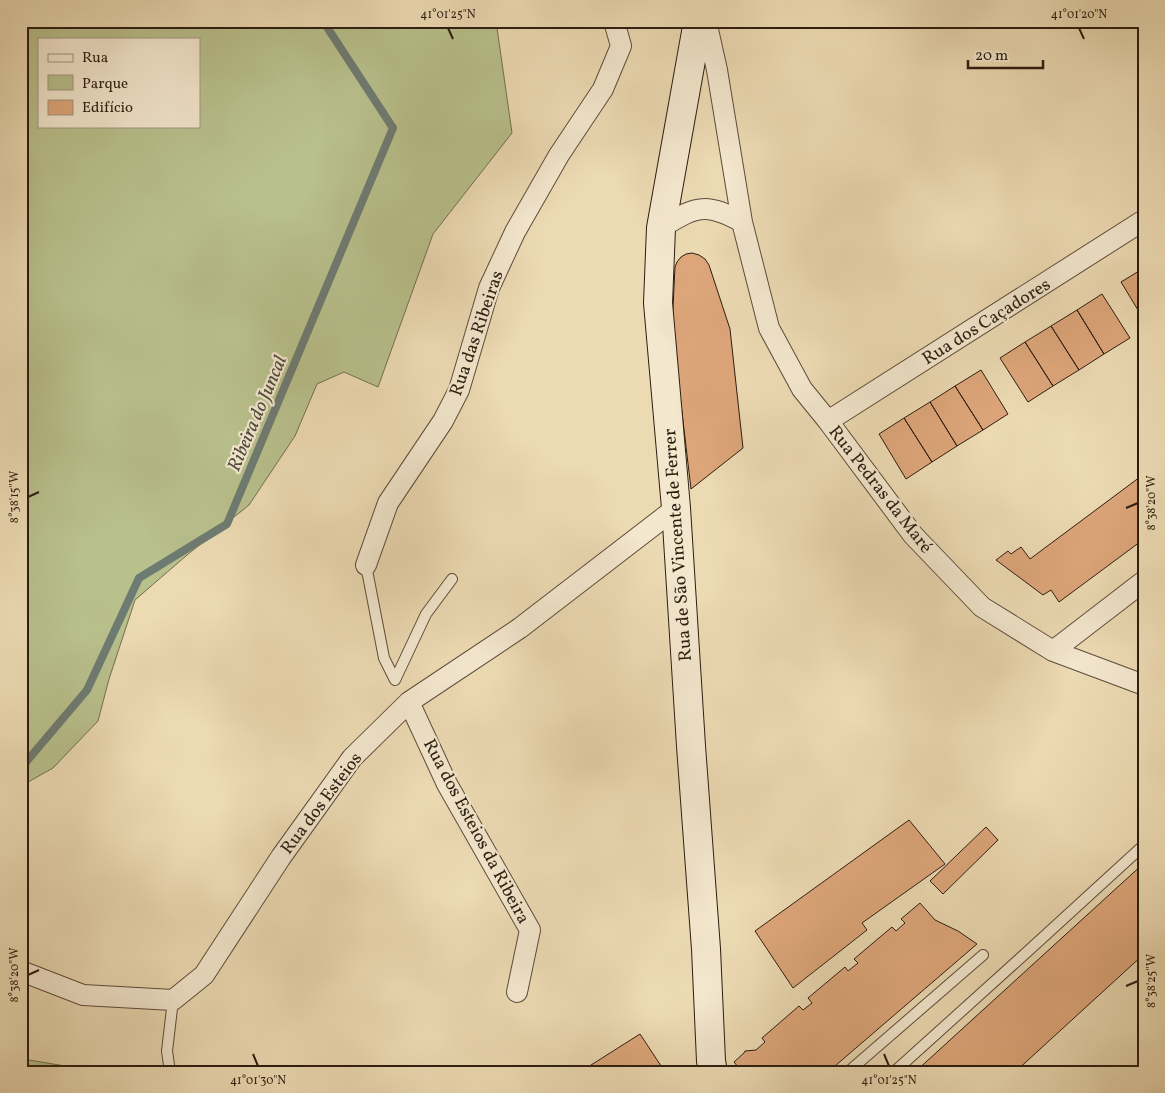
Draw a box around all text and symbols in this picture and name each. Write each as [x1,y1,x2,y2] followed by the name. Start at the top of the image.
[420,7,476,23] text: 41°01'25"N
[1051,7,1107,23] text: 41°01'20"N
[38,38,200,128] legend
[968,38,1042,70] scale bar
[975,46,1008,67] text: 20 m
[82,48,108,69] text: Rua
[82,74,128,95] text: Parque
[82,98,133,119] text: Edifício
[444,267,511,400] street label: Rua das Ribeiras
[918,273,1056,372] street label: Rua dos Caçadores
[222,352,294,476] water label: Ribeira do Juncal
[822,421,938,559] street label: Rua Pedras da Maré
[658,427,699,662] street label: Rua de São Vincente de Ferrer
[7,471,23,523] text: 8°38'15"W
[1144,475,1160,531] text: 8°38'20"W
[416,735,535,929] street label: Rua dos Esteios da Ribeira
[276,748,369,860] street label: Rua dos Esteios
[7,947,23,1003] text: 8°38'20"W
[1144,954,1160,1008] text: 8°38'25"W
[230,1073,286,1089] text: 41°01'30"N
[861,1073,917,1089] text: 41°01'25"N

